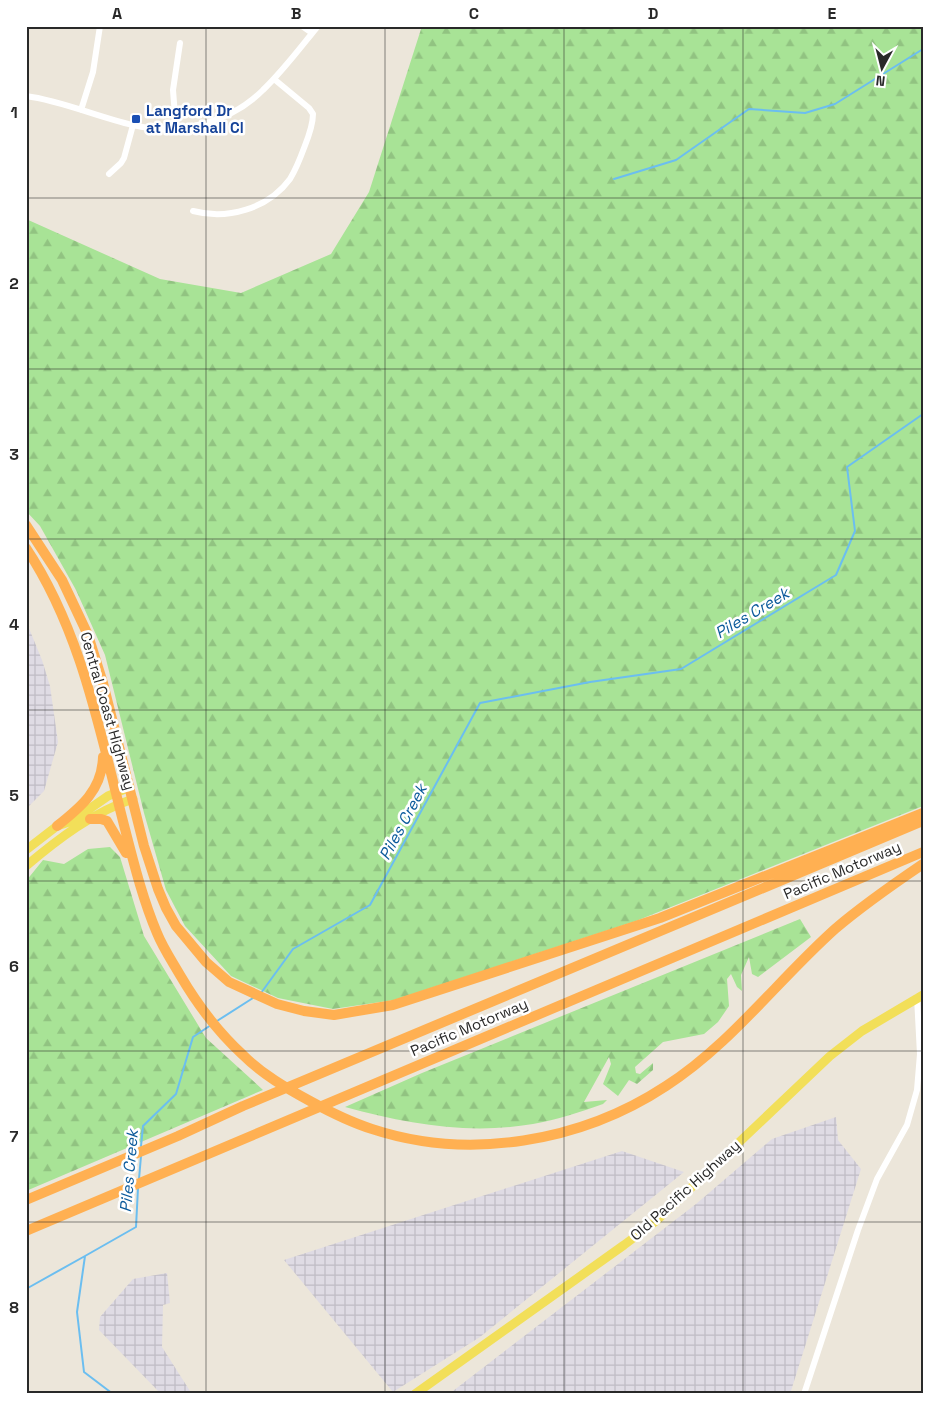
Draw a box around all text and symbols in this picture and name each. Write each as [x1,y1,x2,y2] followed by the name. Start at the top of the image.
[112,3,122,24] text: A
[291,3,301,24] text: B
[469,3,479,24] text: C
[648,3,658,24] text: D
[828,3,837,24] text: E
[856,42,906,92] north arrow
[875,71,886,90] text: N
[146,101,244,137] place label: Langford Dr at Marshall Cl
[10,102,18,123] text: 1
[130,113,142,125] marker: Langford Dr at Marshall Cl
[9,273,19,294] text: 2
[9,444,19,465] text: 3
[711,581,795,643] water label: Piles Creek
[9,614,19,635] text: 4
[76,630,140,792] street label: Central Coast Highway
[374,778,433,864] water label: Piles Creek
[9,785,19,806] text: 5
[780,837,904,903] street label: Pacific Motorway
[9,956,19,977] text: 6
[407,994,531,1060] street label: Pacific Motorway
[10,1126,19,1147] text: 7
[115,1126,143,1213] water label: Piles Creek
[626,1136,744,1244] street label: Old Pacific Highway
[9,1297,19,1318] text: 8

